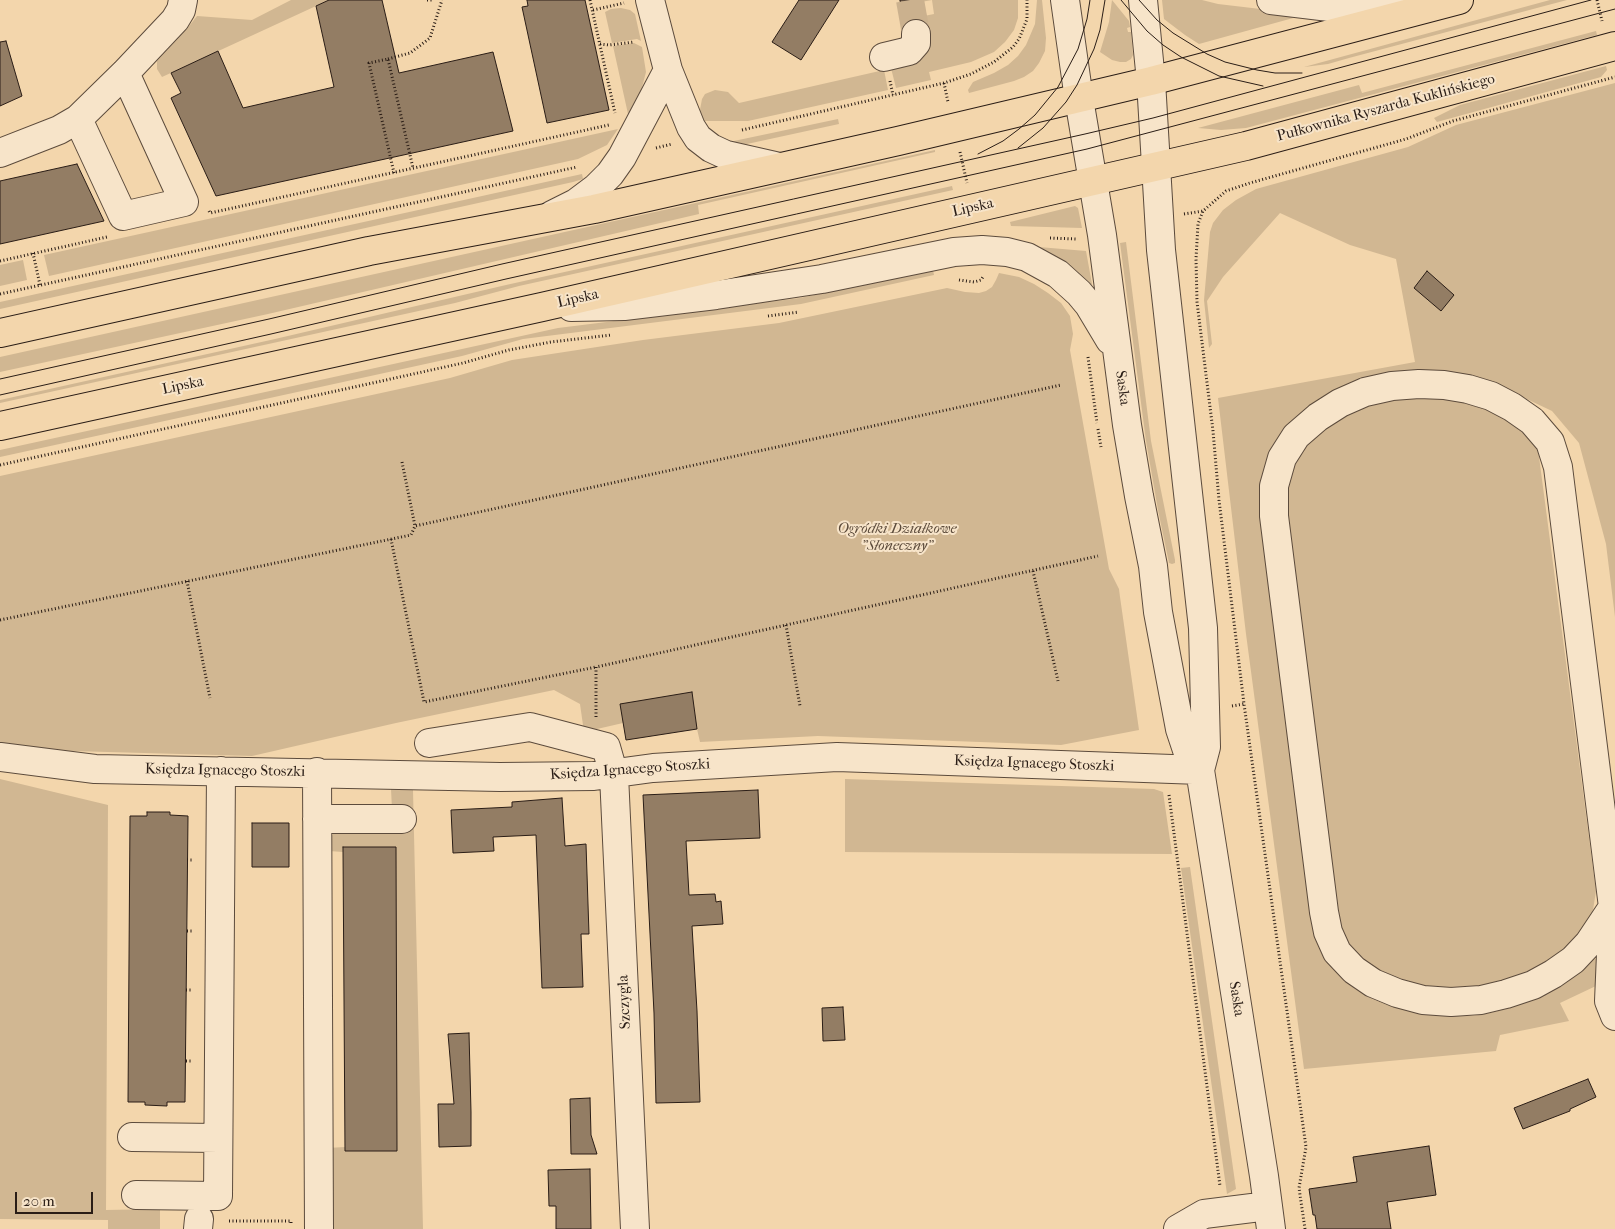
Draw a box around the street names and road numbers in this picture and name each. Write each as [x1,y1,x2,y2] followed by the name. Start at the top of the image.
[1275,70,1497,146] street label: Pułkownika Ryszarda Kuklińskiego
[951,195,995,221] street label: Lipska
[556,286,600,312] street label: Lipska
[1111,369,1133,407] street label: Saska
[161,373,205,399] street label: Lipska
[953,752,1115,776] street label: Księdza Ignacego Stoszki
[549,755,711,785] street label: Księdza Ignacego Stoszki
[145,761,305,781] street label: Księdza Ignacego Stoszki
[615,974,635,1030] street label: Szczygla
[1224,980,1248,1018] street label: Saska

